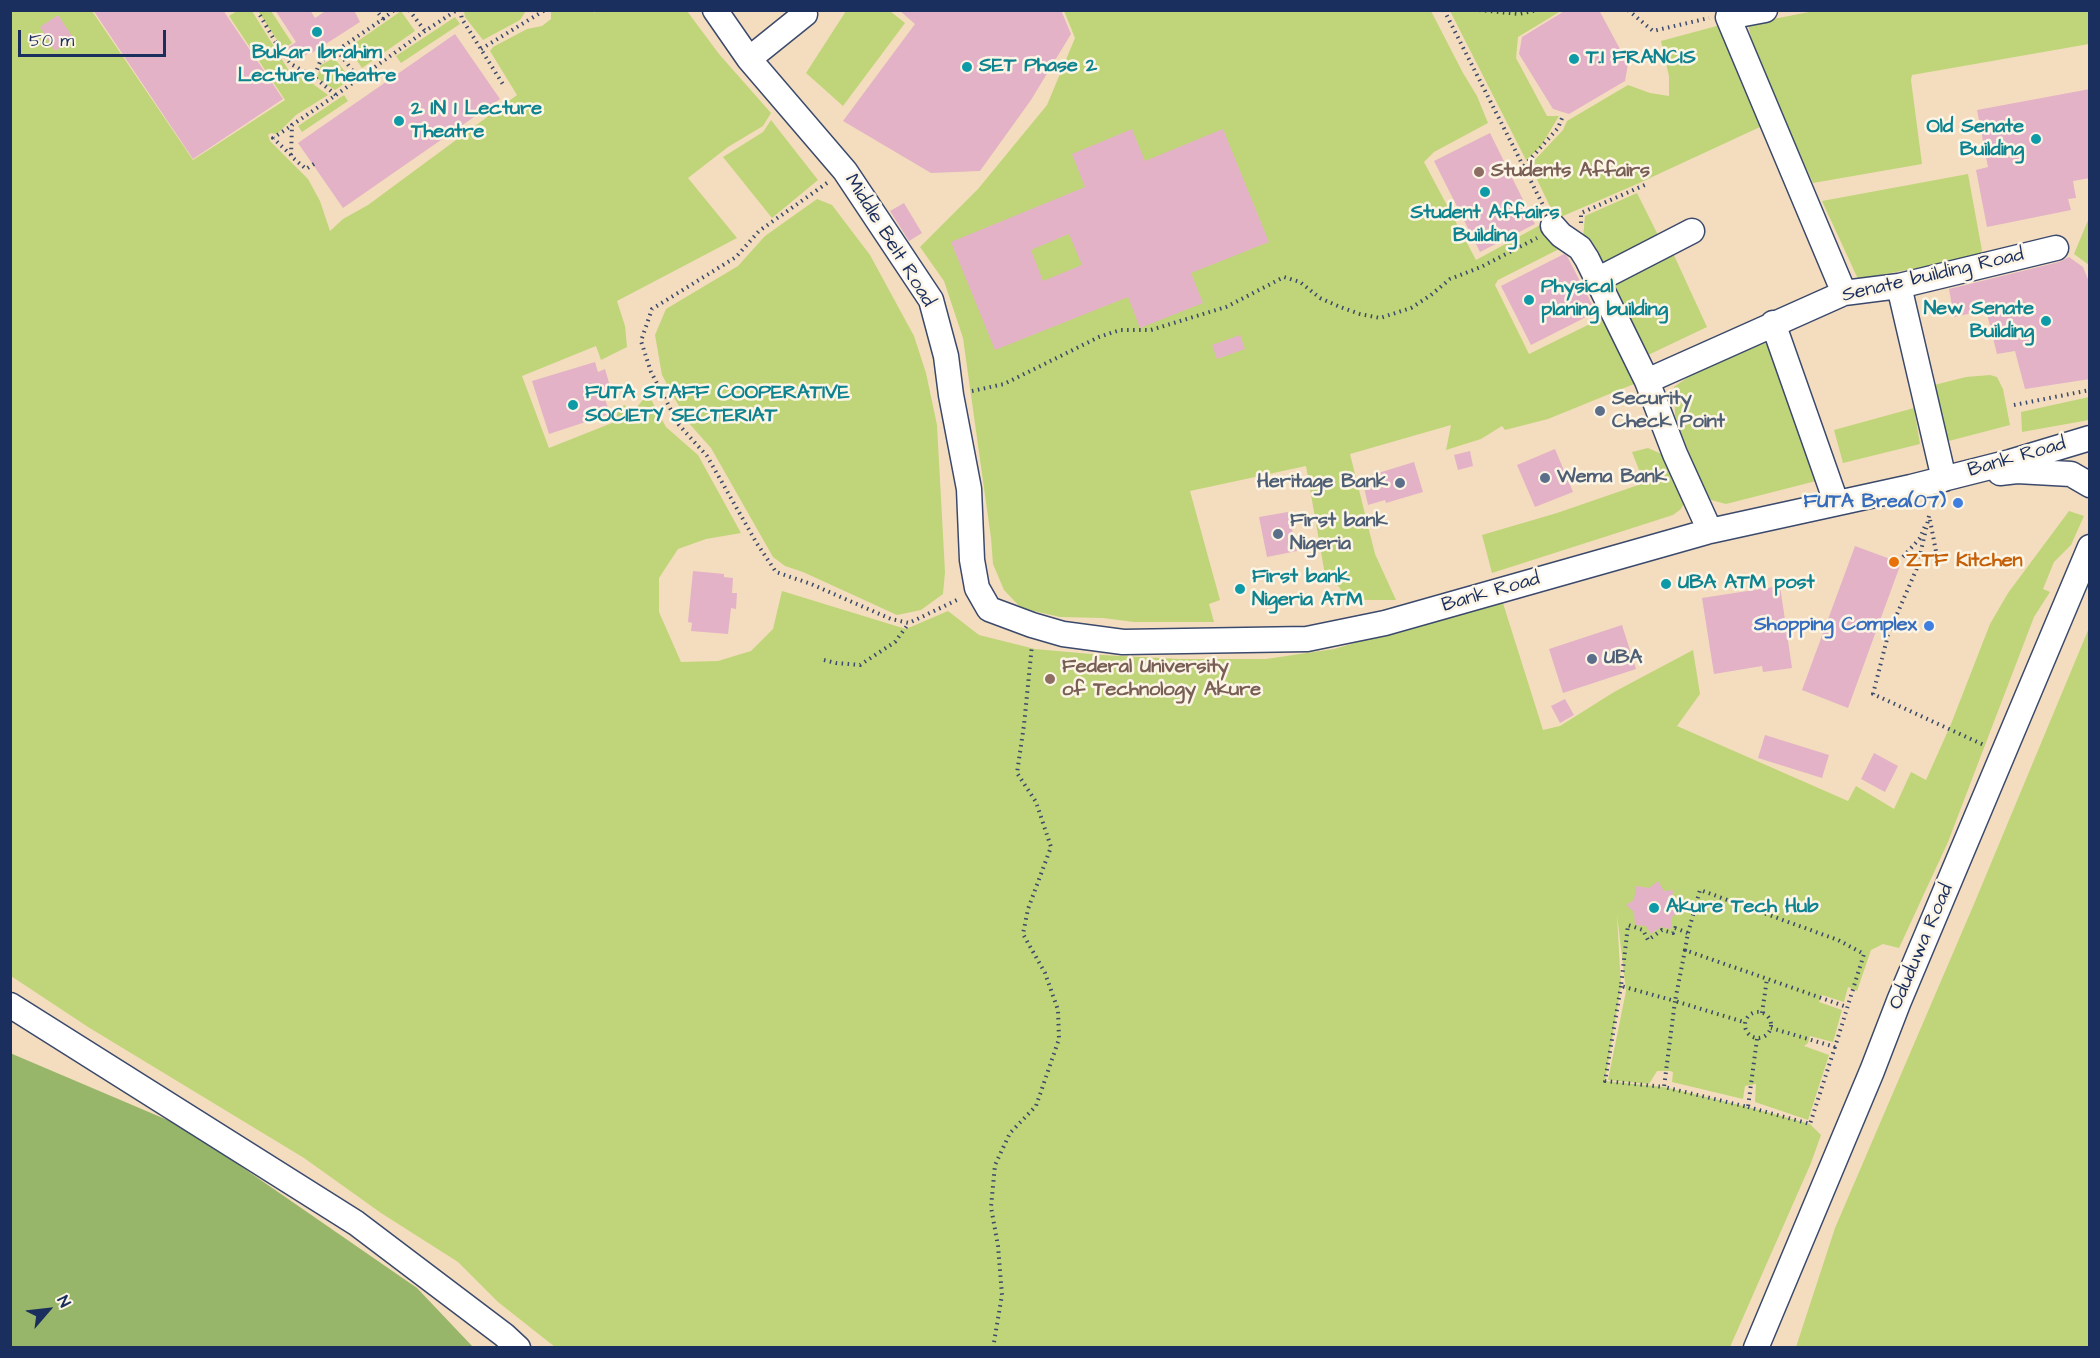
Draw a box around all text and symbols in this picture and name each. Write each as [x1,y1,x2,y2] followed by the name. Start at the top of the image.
[21,18,170,56] scale bar
[310,25,324,39] marker: Bukar Ibrahim Lecture Theatre
[29,28,74,53] text: 50 m
[238,42,396,89] place label: Bukar Ibrahim Lecture Theatre
[1586,47,1696,71] place label: T.I FRANCIS
[1567,52,1581,66] marker: T.I FRANCIS
[979,55,1097,79] place label: SET Phase 2
[960,60,974,74] marker: SET Phase 2
[411,98,542,145] place label: 2 IN 1 Lecture Theatre
[392,114,406,128] marker: 2 IN 1 Lecture Theatre
[1926,116,2024,163] place label: Old Senate Building
[2029,132,2043,146] marker: Old Senate Building
[1491,160,1650,184] place label: Students Affairs
[1472,165,1486,179] marker: Students Affairs
[838,170,940,312] street label: Middle Belt Road
[1478,185,1492,199] marker: Student Affairs Building
[1410,202,1560,249] place label: Student Affairs Building
[1840,243,2026,309] street label: Senate building Road
[1541,276,1668,323] place label: Physical planing building
[1522,293,1536,307] marker: Physical planing building
[1924,298,2034,345] place label: New Senate Building
[2039,314,2053,328] marker: New Senate Building
[585,382,850,429] place label: FUTA STAFF COOPERATIVE SOCIETY SECTERIAT
[1612,388,1725,435] place label: Security Check Point
[566,398,580,412] marker: FUTA STAFF COOPERATIVE SOCIETY SECTERIAT
[1593,404,1607,418] marker: Security Check Point
[1965,433,2069,483] street label: Bank Road
[1557,466,1667,490] place label: Wema Bank
[1257,471,1388,495] place label: Heritage Bank
[1538,471,1552,485] marker: Wema Bank
[1393,476,1407,490] marker: Heritage Bank
[1803,491,1946,515] place label: FUTA Brea(07)
[1951,496,1965,510] marker: FUTA Brea(07)
[1290,510,1388,557] place label: First bank Nigeria
[1271,527,1285,541] marker: First bank Nigeria
[1906,550,2023,574] place label: ZTF Kitchen
[1887,555,1901,569] marker: ZTF Kitchen
[1252,566,1363,613] place label: First bank Nigeria ATM
[1439,568,1543,618] street label: Bank Road
[1678,572,1815,596] place label: UBA ATM post
[1659,577,1673,591] marker: UBA ATM post
[1233,582,1247,596] marker: First bank Nigeria ATM
[1754,614,1917,638] place label: Shopping Complex
[1922,619,1936,633] marker: Shopping Complex
[1604,647,1642,671] place label: UBA
[1585,652,1599,666] marker: UBA
[1062,656,1261,703] place label: Federal University of Technology Akure
[1043,672,1057,686] marker: Federal University of Technology Akure
[1885,880,1959,1014] street label: Oduduwa Road
[1666,896,1818,920] place label: Akure Tech Hub
[1647,901,1661,915] marker: Akure Tech Hub
[18,1280,78,1340] north arrow
[52,1292,76,1311] text: N

